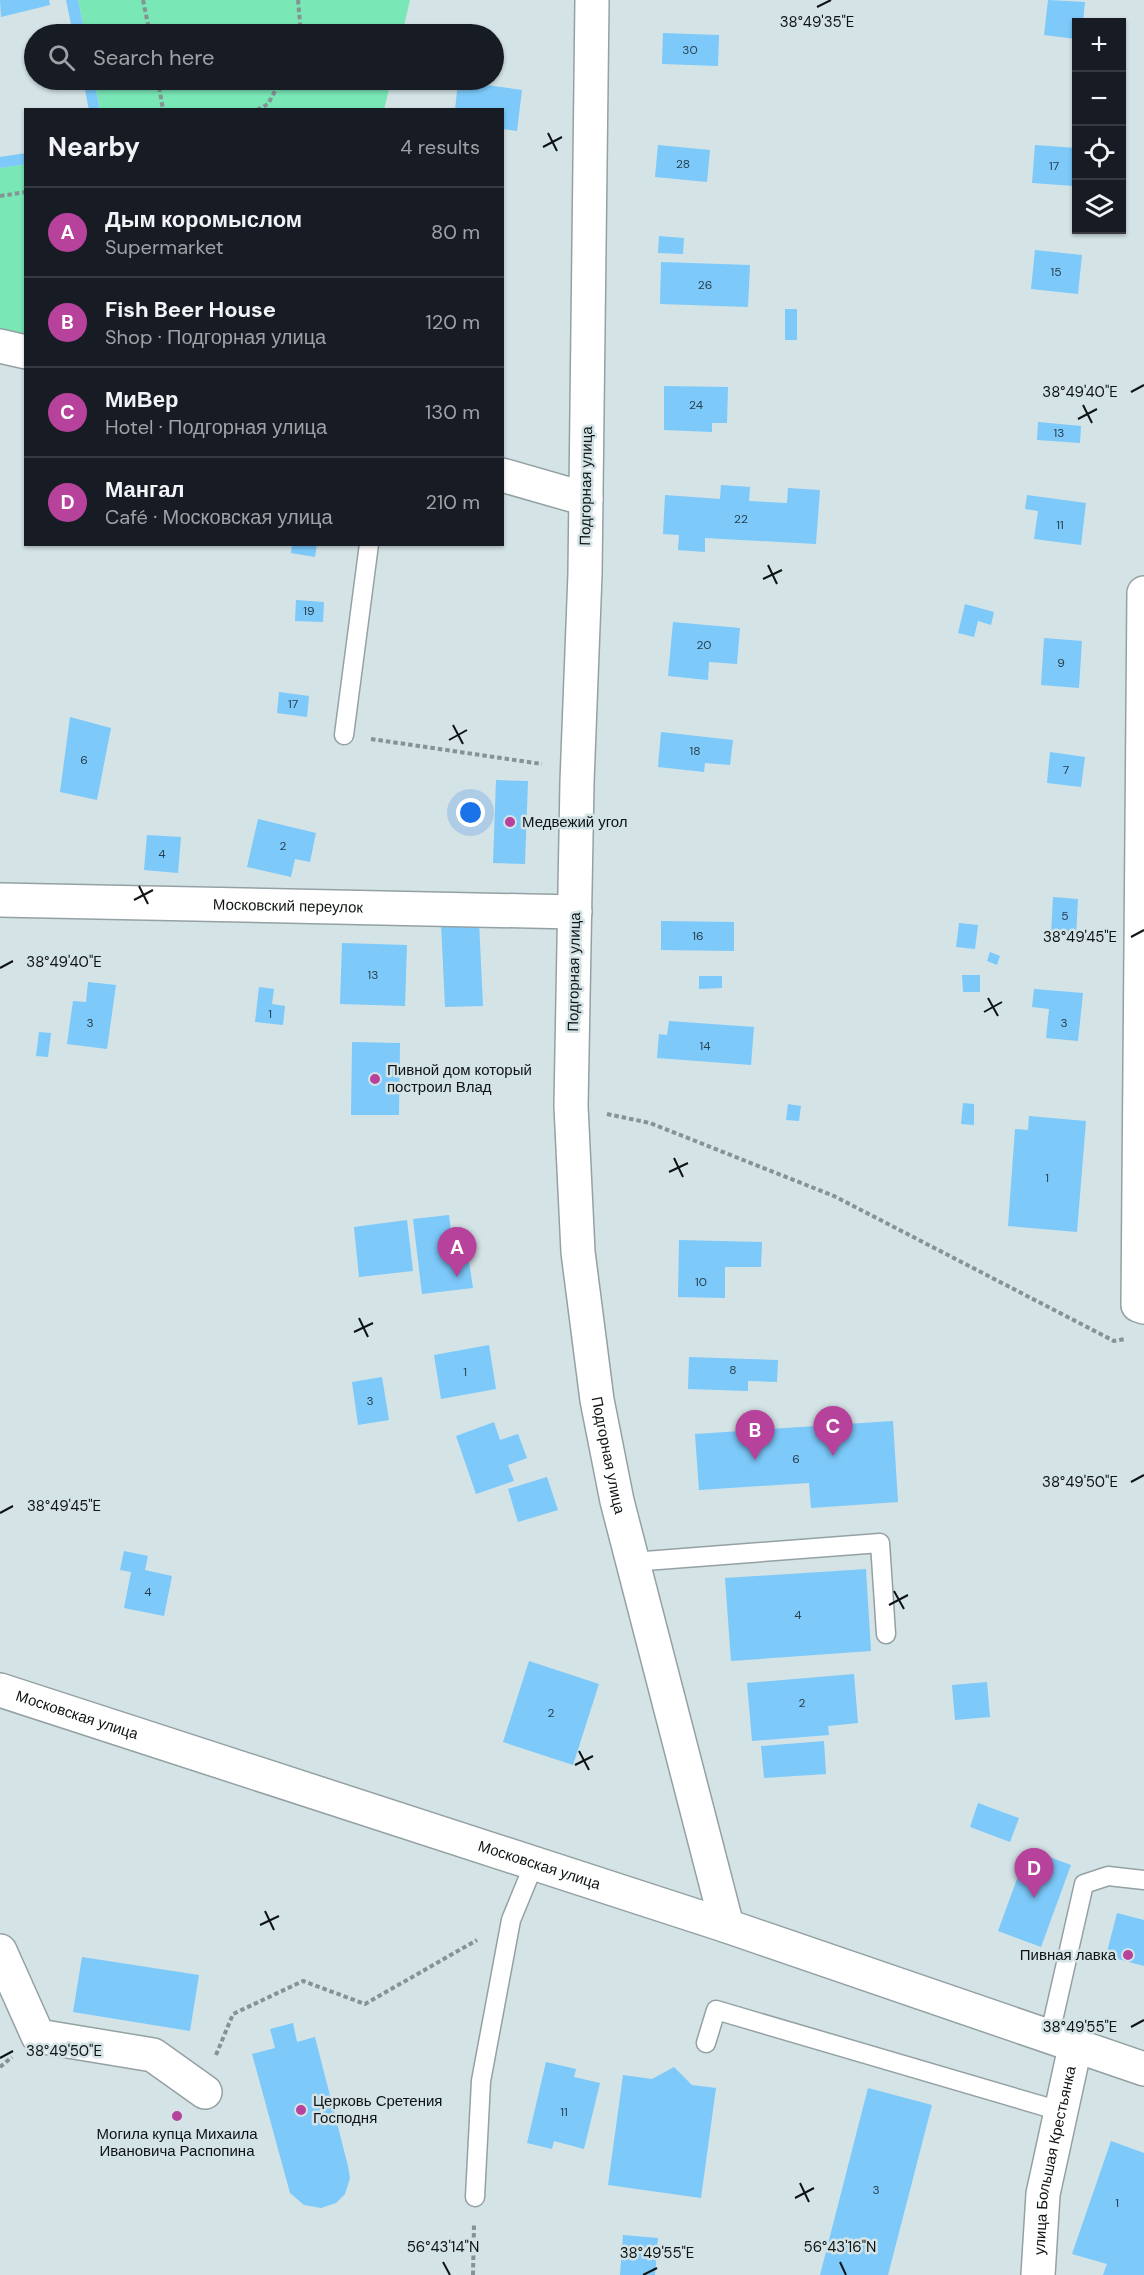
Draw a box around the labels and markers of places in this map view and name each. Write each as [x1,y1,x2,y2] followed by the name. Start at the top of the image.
[522,812,628,832] place label: Медвежий угол
[503,815,517,829] marker: Медвежий угол
[387,1060,532,1097] place label: Пивной дом который построил Влад
[368,1072,382,1086] marker: Пивной дом который построил Влад
[438,1228,476,1277] pin: A
[814,1406,852,1456] pin: C
[736,1410,774,1460] pin: B
[1014,1848,1054,1898] pin: D
[1020,1945,1117,1965] place label: Пивная лавка
[1121,1948,1135,1962] marker: Пивная лавка
[313,2091,442,2128] place label: Церковь Сретения Господня
[294,2103,308,2117] marker: Церковь Сретения Господня
[170,2109,184,2123] marker: Могила купца Михаила Ивановича Распопина
[96,2124,258,2161] place label: Могила купца Михаила Ивановича Распопина

